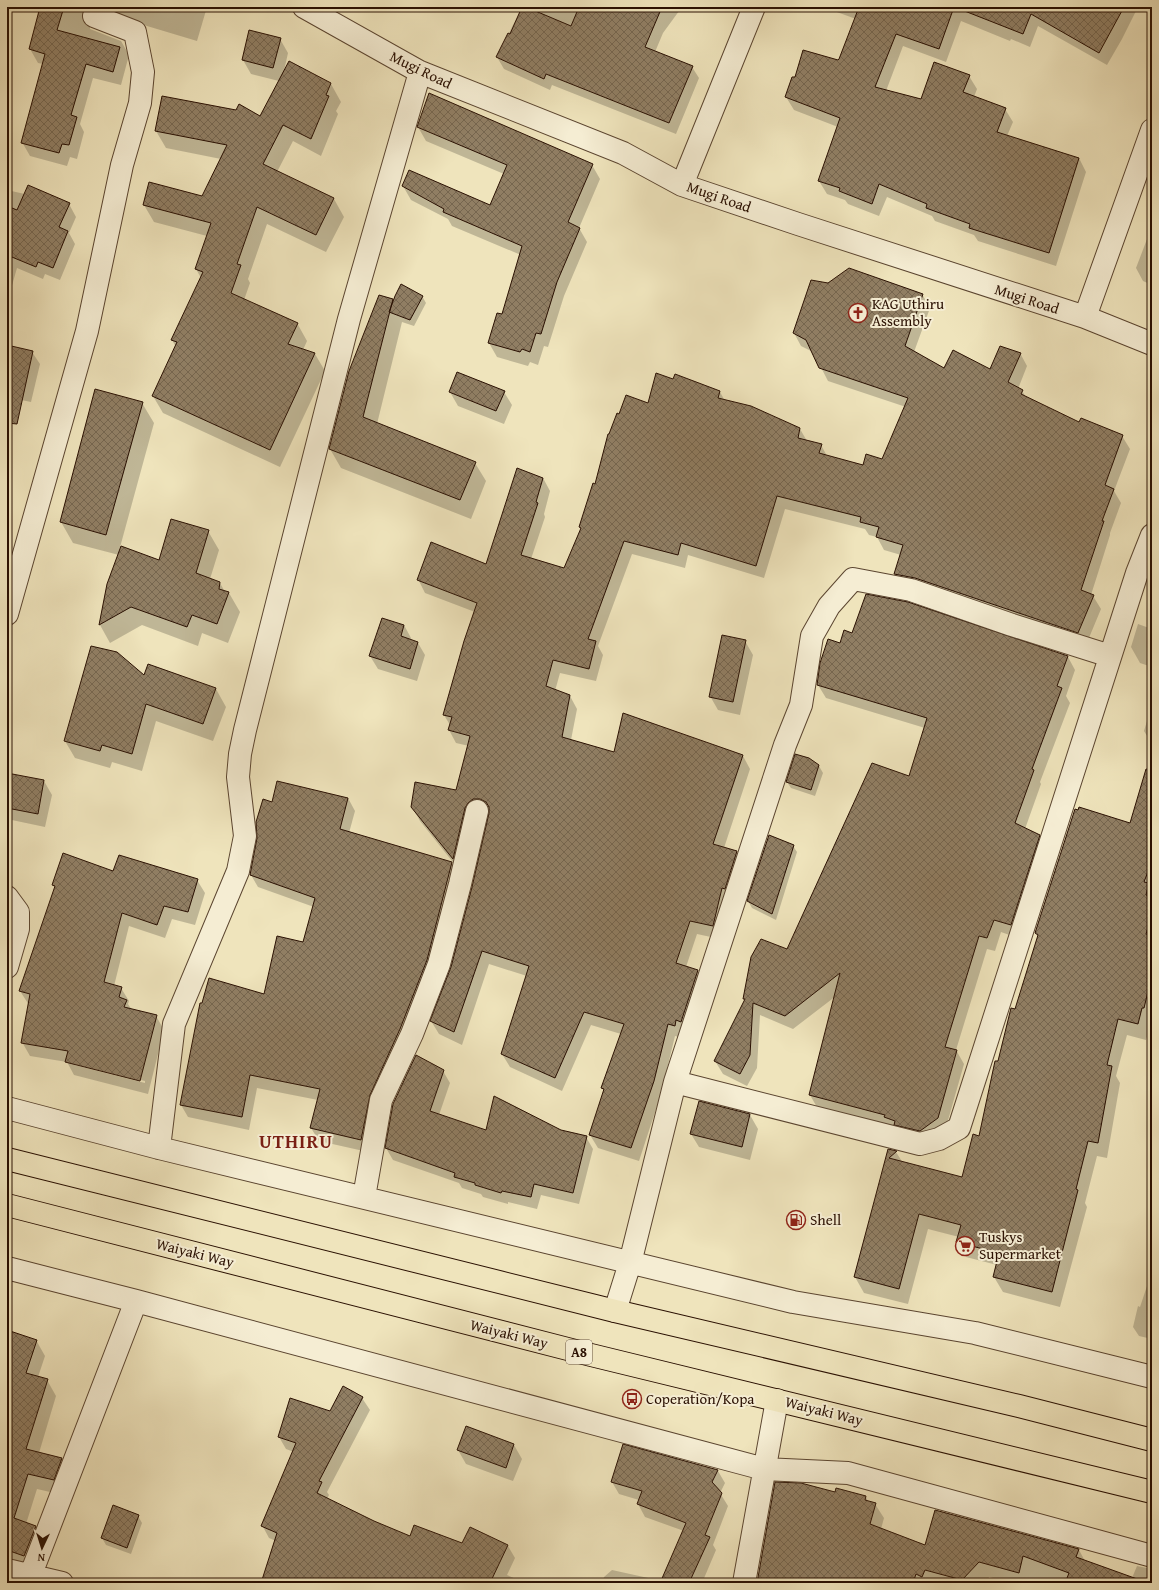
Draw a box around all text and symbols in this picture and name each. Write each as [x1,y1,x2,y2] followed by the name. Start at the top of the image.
[387,45,456,94] street label: Mugi Road
[684,176,754,217] street label: Mugi Road
[992,278,1062,319] street label: Mugi Road
[872,293,945,331] place label: KAG Uthiru Assembly
[847,302,869,324] church icon: KAG Uthiru Assembly
[259,1127,333,1155] district label: UTHIRU
[785,1209,807,1231] fuel station icon: Shell
[810,1209,841,1230] place label: Shell
[979,1226,1062,1264] place label: Tuskys Supermarket
[154,1233,237,1272] street label: Waiyaki Way
[954,1235,976,1257] supermarket icon: Tuskys Supermarket
[468,1314,551,1353] street label: Waiyaki Way
[566,1340,592,1364] road number: A8
[621,1388,643,1410] bus stop icon: Coperation/Kopa
[646,1388,754,1409] place label: Coperation/Kopa
[783,1391,866,1430] street label: Waiyaki Way
[22,1528,62,1568] north arrow
[36,1550,46,1566] text: N

